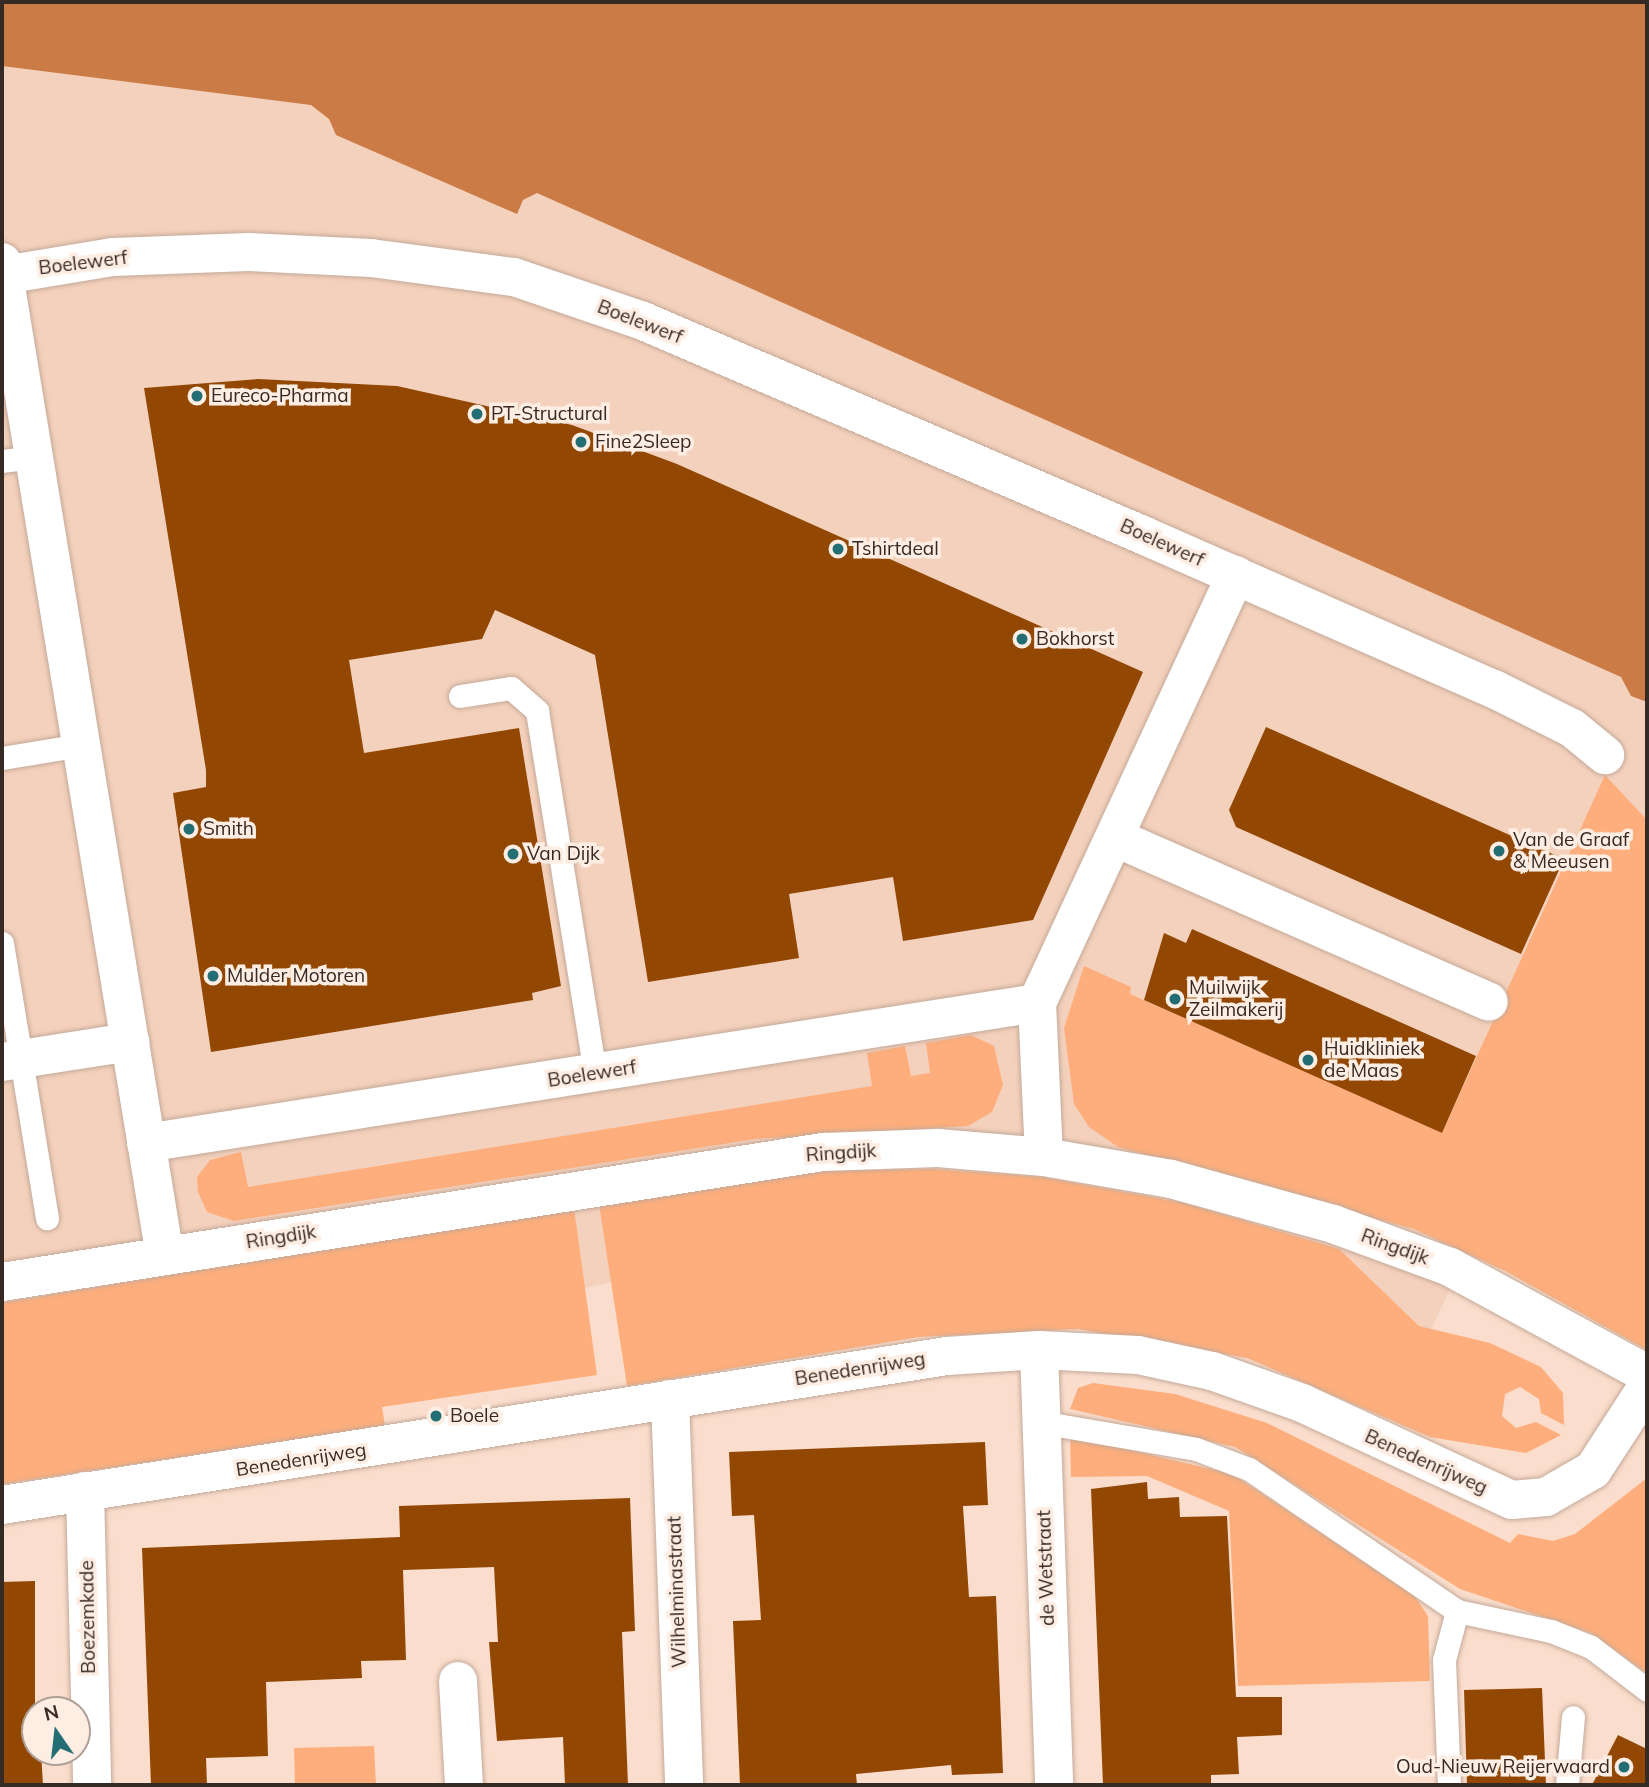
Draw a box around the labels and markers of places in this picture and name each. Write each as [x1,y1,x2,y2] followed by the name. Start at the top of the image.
[211,385,349,407] place label: Eureco-Pharma
[189,388,205,404] marker: Eureco-Pharma
[491,403,607,425] place label: PT-Structural
[469,406,485,422] marker: PT-Structural
[595,431,692,453] place label: Fine2Sleep
[573,434,589,450] marker: Fine2Sleep
[852,538,939,560] place label: Tshirtdeal
[830,541,846,557] marker: Tshirtdeal
[1036,628,1114,650] place label: Bokhorst
[1014,631,1030,647] marker: Bokhorst
[203,818,254,840] place label: Smith
[181,821,197,837] marker: Smith
[1513,829,1629,873] place label: Van de Graaf & Meeusen
[527,843,600,865] place label: Van Dijk
[1491,843,1507,859] marker: Van de Graaf & Meeusen
[505,846,521,862] marker: Van Dijk
[227,965,365,987] place label: Mulder Motoren
[205,968,221,984] marker: Mulder Motoren
[1189,977,1283,1021] place label: Muilwijk Zeilmakerij
[1167,991,1183,1007] marker: Muilwijk Zeilmakerij
[1324,1038,1420,1082] place label: Huidkliniek de Maas
[1298,1050,1318,1070] marker: Huidkliniek de Maas
[450,1405,499,1427] place label: Boele
[428,1408,444,1424] marker: Boele
[1396,1756,1610,1778] place label: Oud-Nieuw Reijerwaard
[1616,1759,1632,1775] marker: Oud-Nieuw Reijerwaard

